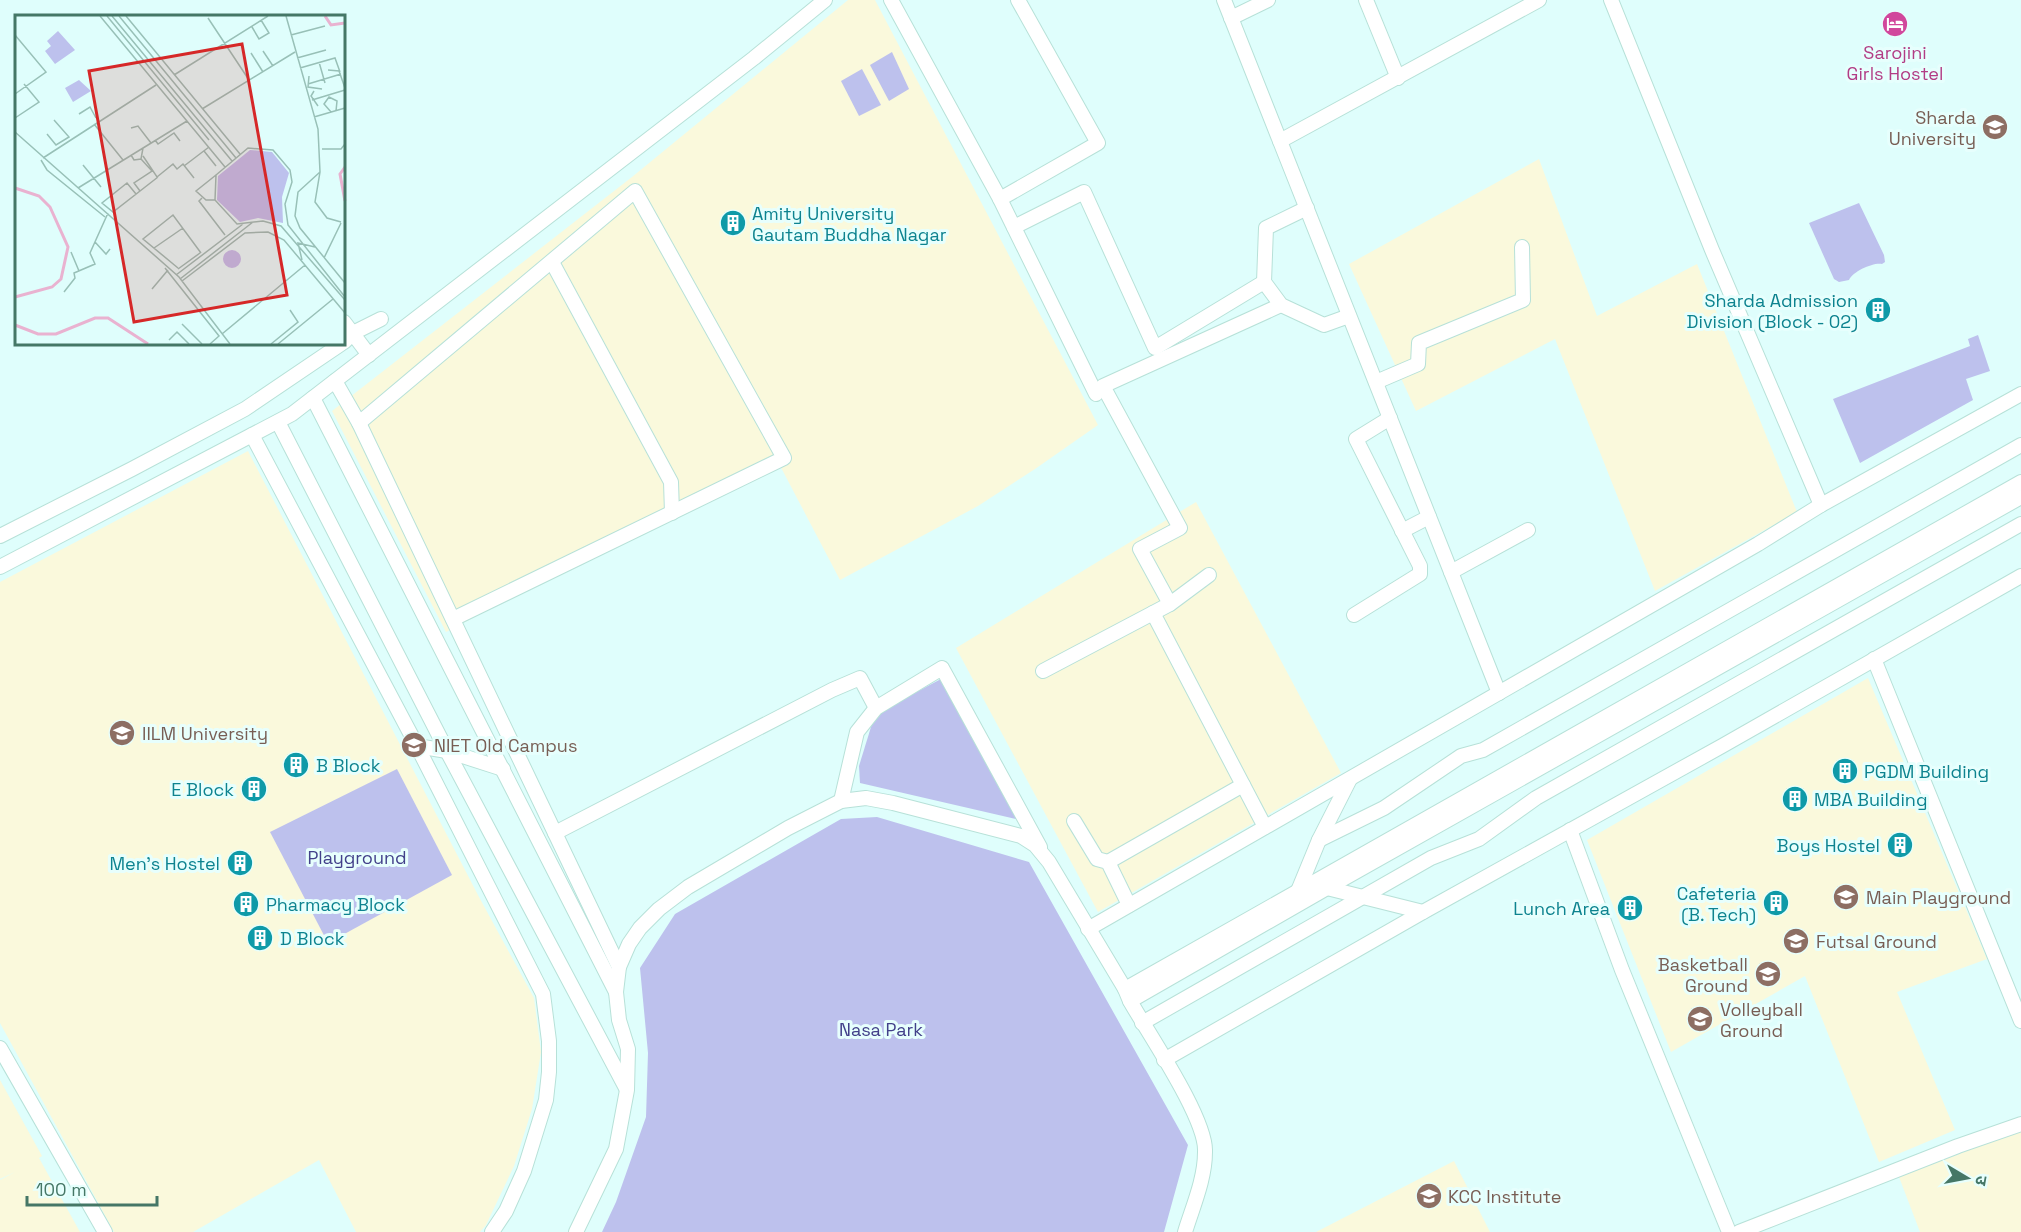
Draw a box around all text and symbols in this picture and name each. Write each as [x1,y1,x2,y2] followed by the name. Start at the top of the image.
[1880,9,1910,39] hotel icon: Sarojini Girls Hostel
[15,15,345,345] inset map
[1847,41,1943,85] place label: Sarojini Girls Hostel
[1889,106,1976,150] place label: Sharda University
[1980,112,2010,142] school or university icon: Sharda University
[752,202,947,246] place label: Amity University Gautam Buddha Nagar
[718,208,748,238] building icon: Amity University Gautam Buddha Nagar
[1687,289,1858,333] place label: Sharda Admission Division (Block - 02)
[1863,295,1893,325] building icon: Sharda Admission Division (Block - 02)
[107,718,137,748] school or university icon: IILM University
[142,722,268,745] place label: IILM University
[399,730,429,760] school or university icon: NIET Old Campus
[434,734,577,757] place label: NIET Old Campus
[281,750,311,780] building icon: B Block
[316,754,381,777] place label: B Block
[1830,756,1860,786] building icon: PGDM Building
[1864,760,1989,783] place label: PGDM Building
[239,774,269,804] building icon: E Block
[171,778,234,801] place label: E Block
[1780,784,1810,814] building icon: MBA Building
[1814,788,1927,811] place label: MBA Building
[1885,830,1915,860] building icon: Boys Hostel
[1777,834,1880,857] place label: Boys Hostel
[307,846,407,869] park label: Playground
[225,848,255,878] building icon: Men's Hostel
[109,852,220,875] place label: Men's Hostel
[1677,882,1756,926] place label: Cafeteria (B. Tech)
[1831,882,1861,912] school or university icon: Main Playground
[1866,886,2011,909] place label: Main Playground
[1761,888,1791,918] building icon: Cafeteria (B. Tech)
[231,889,261,919] building icon: Pharmacy Block
[266,893,405,916] place label: Pharmacy Block
[1615,893,1645,923] building icon: Lunch Area
[1513,897,1610,920] place label: Lunch Area
[245,923,275,953] building icon: D Block
[1781,926,1811,956] school or university icon: Futsal Ground
[280,927,345,950] place label: D Block
[1816,930,1937,953] place label: Futsal Ground
[1658,953,1748,997] place label: Basketball Ground
[1753,959,1783,989] school or university icon: Basketball Ground
[1720,998,1803,1042] place label: Volleyball Ground
[1685,1004,1715,1034] school or university icon: Volleyball Ground
[839,1018,923,1041] park label: Nasa Park
[1937,1148,1997,1208] north arrow
[27,1169,158,1207] scale bar
[1970,1174,1992,1188] text: उ
[36,1178,87,1201] text: 100 m
[1414,1181,1444,1211] school or university icon: KCC Institute
[1448,1185,1561,1208] place label: KCC Institute

